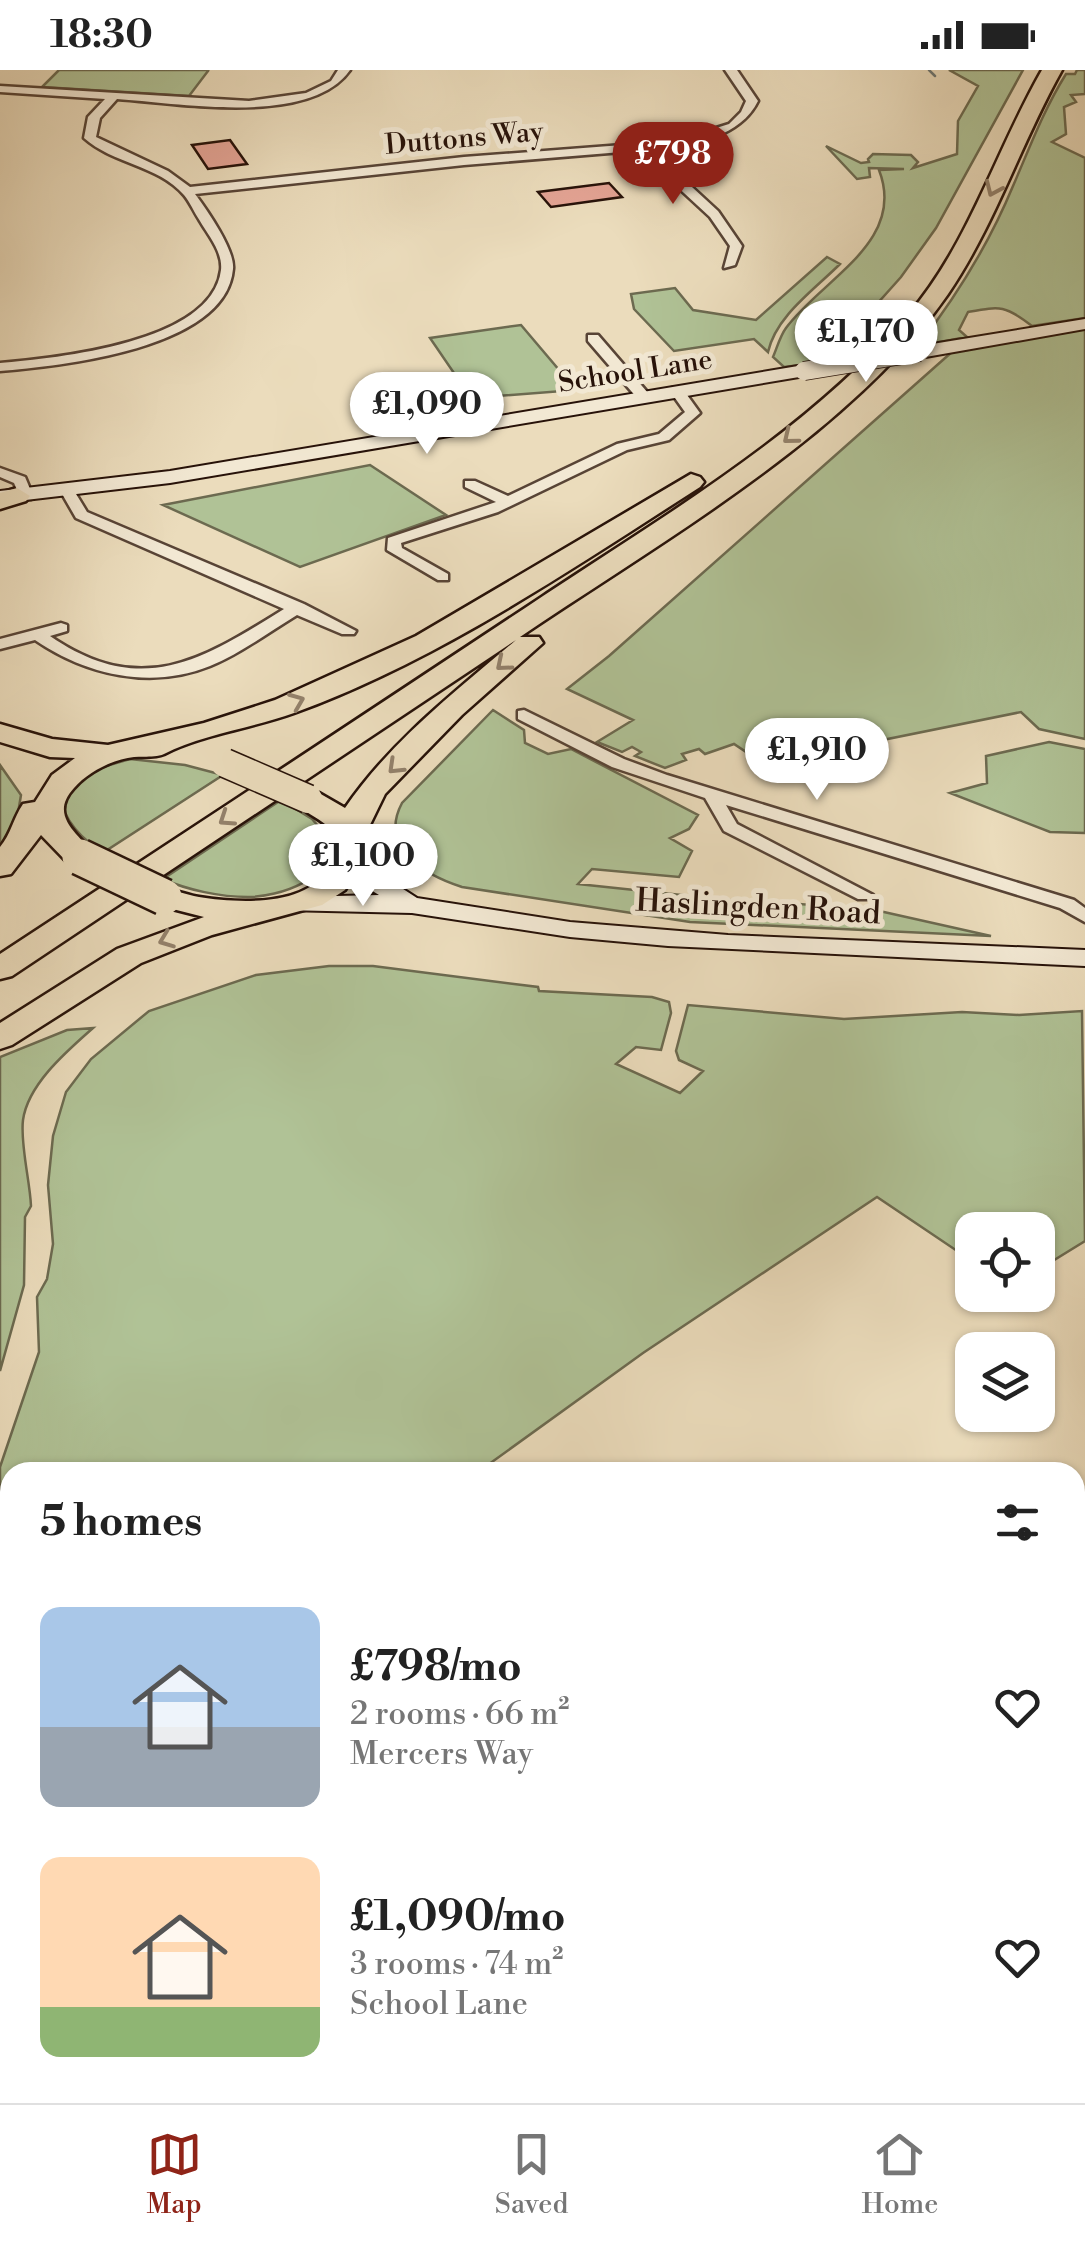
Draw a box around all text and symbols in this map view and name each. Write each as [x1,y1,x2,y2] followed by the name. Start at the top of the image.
[50,12,153,59] text: 18:30
[383,114,545,163] street label: Duttons Way
[614,122,732,207] pin: £798
[635,134,711,174] text: £798
[985,179,1005,197] one-way arrow
[785,300,947,385] pin: £1,170
[817,312,915,352] text: £1,170
[556,342,715,401] street label: School Lane
[346,372,508,457] pin: £1,090
[372,384,482,424] text: £1,090
[784,425,802,443] one-way arrow
[496,652,514,670] one-way arrow
[287,693,305,713] one-way arrow
[736,718,898,803] pin: £1,910
[767,730,867,770] text: £1,910
[388,755,407,773] one-way arrow
[219,807,237,826] one-way arrow
[282,824,444,909] pin: £1,100
[311,836,415,876] text: £1,100
[634,881,882,933] street label: Haslingden Road
[159,928,176,949] one-way arrow
[955,1212,1055,1432] map controls
[955,1212,1055,1312] button: locate
[955,1332,1055,1432] button: layers
[990,1495,1045,1550] icon: filters
[40,1496,202,1549] text: 5 homes
[350,1641,522,1694] text: £798/mo
[120,1647,240,1767] icon: home
[990,1680,1045,1735] icon: heart
[350,1694,569,1734] text: 2 rooms · 66 m²
[350,1734,533,1774] text: Mercers Way
[350,1891,566,1944] text: £1,090/mo
[120,1897,240,2017] icon: home
[990,1930,1045,1985] icon: heart
[350,1944,563,1984] text: 3 rooms · 74 m²
[350,1984,528,2024] text: School Lane
[147,2127,202,2222] tab: Map
[495,2127,568,2222] tab: Saved
[862,2127,938,2222] tab: Home

